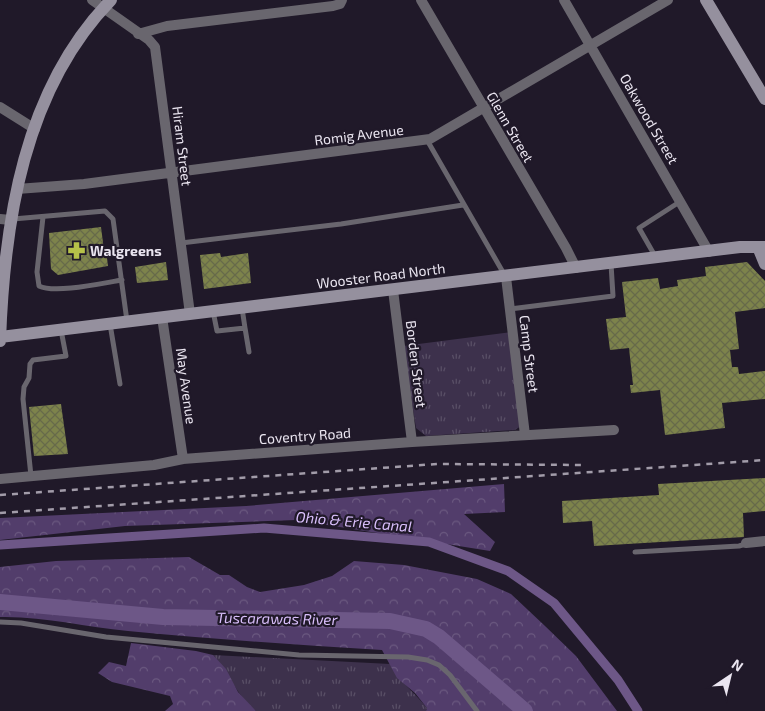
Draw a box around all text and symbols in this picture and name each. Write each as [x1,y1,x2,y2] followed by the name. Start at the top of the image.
[617,70,682,167] street label: Oakwood Street
[483,88,537,165] street label: Glenn Street
[169,105,196,187] street label: Hiram Street
[313,121,405,148] street label: Romig Avenue
[66,241,86,261] pharmacy icon: Walgreens
[90,242,162,259] place label: Walgreens
[316,259,446,292] street label: Wooster Road North
[516,314,543,394] street label: Camp Street
[403,319,430,409] street label: Borden Street
[173,347,200,425] street label: May Avenue
[258,424,352,447] street label: Coventry Road
[295,507,413,535] water label: Ohio & Erie Canal
[216,608,339,628] water label: Tuscarawas River
[705,651,755,701] north arrow
[729,655,747,675] text: N

